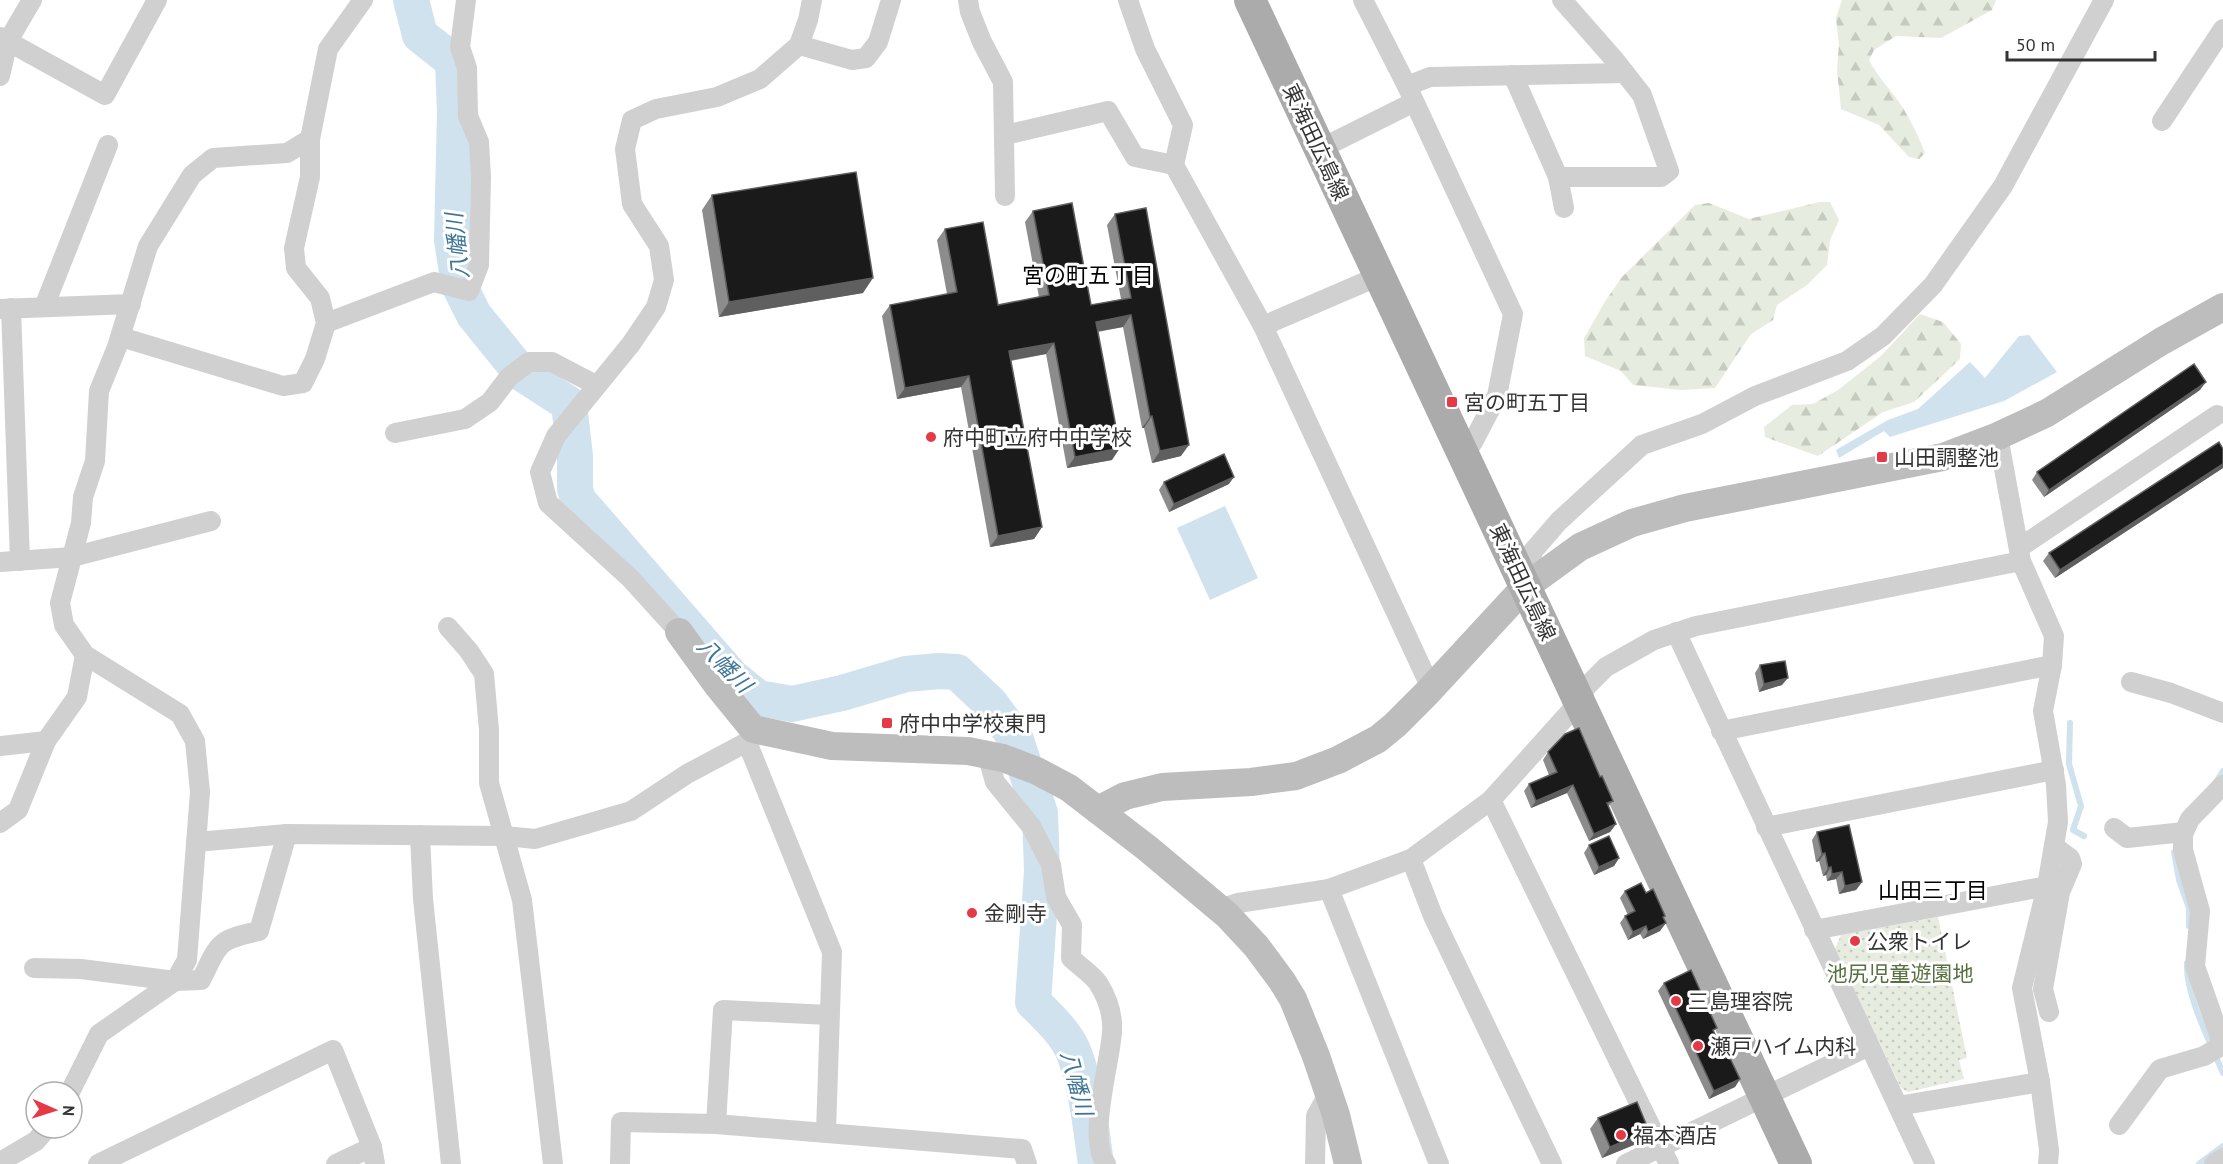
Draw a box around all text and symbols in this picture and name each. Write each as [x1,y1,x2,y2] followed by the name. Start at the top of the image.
[2007,24,2156,62] scale bar
[2016,33,2055,56] text: 50 m
[1277,79,1355,205] street label: 東海田広島線
[439,210,474,280] water label: 八幡川
[1022,261,1154,289] district label: 宮の町五丁目
[1464,389,1590,416] place label: 宮の町五丁目
[1445,395,1459,409] marker: 宮の町五丁目
[943,424,1132,451] place label: 府中町立府中中学校
[924,430,938,444] marker: 府中町立府中中学校
[1894,444,1999,471] place label: 山田調整池
[1875,450,1889,464] marker: 山田調整池
[1484,519,1562,645] street label: 東海田広島線
[692,632,760,700] water label: 八幡川
[899,710,1046,737] place label: 府中中学校東門
[880,716,894,730] marker: 府中中学校東門
[1878,876,1988,904] district label: 山田三丁目
[984,900,1047,927] place label: 金剛寺
[965,906,979,920] marker: 金剛寺
[1867,928,1972,955] place label: 公衆トイレ
[1848,934,1862,948] marker: 公衆トイレ
[1827,960,1974,987] park label: 池尻児童遊園地
[1688,988,1793,1015] place label: 三島理容院
[1669,994,1683,1008] marker: 三島理容院
[1710,1033,1856,1060] place label: 瀬戸ハイム内科
[1691,1039,1705,1053] marker: 瀬戸ハイム内科
[1055,1047,1100,1120] water label: 八幡川
[24,1080,84,1140] north arrow
[59,1105,79,1117] text: N
[1633,1122,1717,1149] place label: 福本酒店
[1614,1128,1628,1142] marker: 福本酒店

